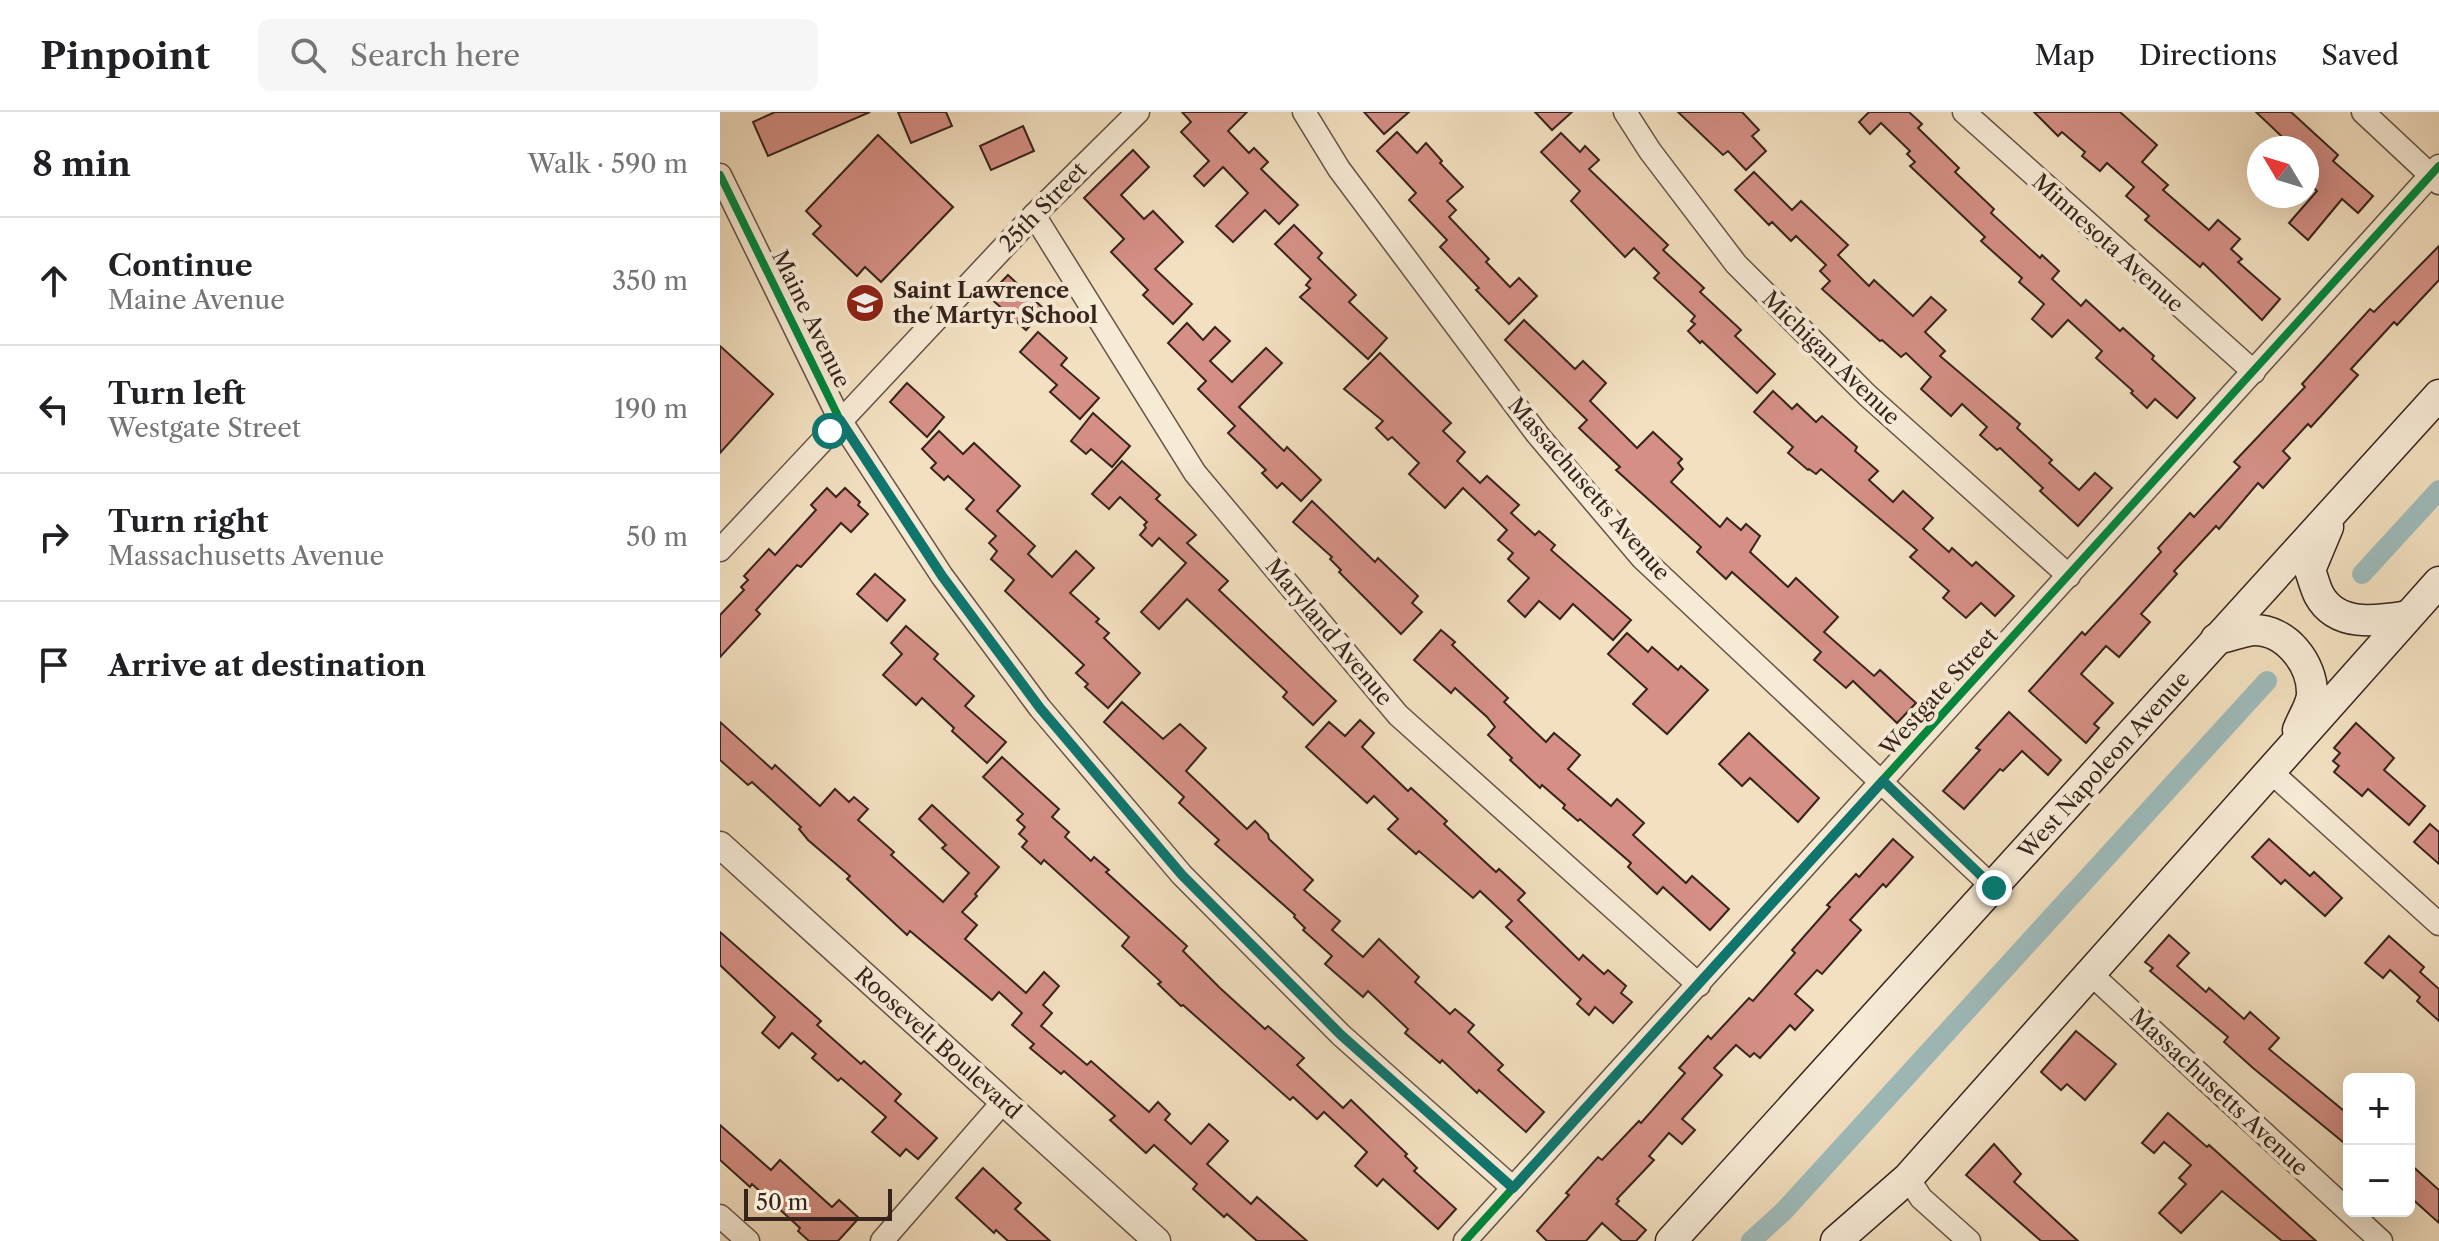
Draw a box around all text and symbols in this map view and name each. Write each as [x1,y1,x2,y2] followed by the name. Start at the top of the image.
[258,19,818,91] search box
[40,32,210,79] text: Pinpoint
[286,33,330,77] icon: search
[350,37,520,74] text: Search here
[2035,38,2095,72] text: Map
[2139,38,2277,72] text: Directions
[2321,38,2399,72] text: Saved
[2247,136,2319,208] north arrow
[32,143,131,185] text: 8 min
[528,148,688,180] text: Walk · 590 m
[994,156,1093,258] street label: 25th Street
[2027,168,2189,318] street label: Minnesota Avenue
[766,246,856,392] street label: Maine Avenue
[108,247,253,284] text: Continue
[32,259,76,303] icon: ahead
[612,265,688,297] text: 350 m
[893,277,1098,329] place label: Saint Lawrence the Martyr School
[844,282,886,324] school or university icon: Saint Lawrence the Martyr School
[108,284,285,316] text: Maine Avenue
[1757,285,1905,431] street label: Michigan Avenue
[108,375,245,412] text: Turn left
[32,387,76,431] icon: left
[1502,392,1676,586] street label: Massachusetts Avenue
[614,393,688,425] text: 190 m
[108,412,301,444] text: Westgate Street
[812,413,848,449] route start
[108,503,268,540] text: Turn right
[32,515,76,559] icon: right
[626,521,688,553] text: 50 m
[108,540,384,572] text: Massachusetts Avenue
[1260,553,1398,711] street label: Maryland Avenue
[1874,622,2004,762] street label: Westgate Street
[32,643,76,687] icon: arrive
[108,647,426,684] text: Arrive at destination
[2012,666,2195,865] street label: West Napoleon Avenue
[1976,870,2012,906] route end
[849,961,1027,1125] street label: Roosevelt Boulevard
[2124,1003,2314,1181] street label: Massachusetts Avenue
[2343,1073,2415,1217] map controls
[2343,1073,2415,1145] button: +
[2343,1145,2415,1217] button: −
[744,1185,892,1221] scale bar
[756,1189,808,1216] text: 50 m

